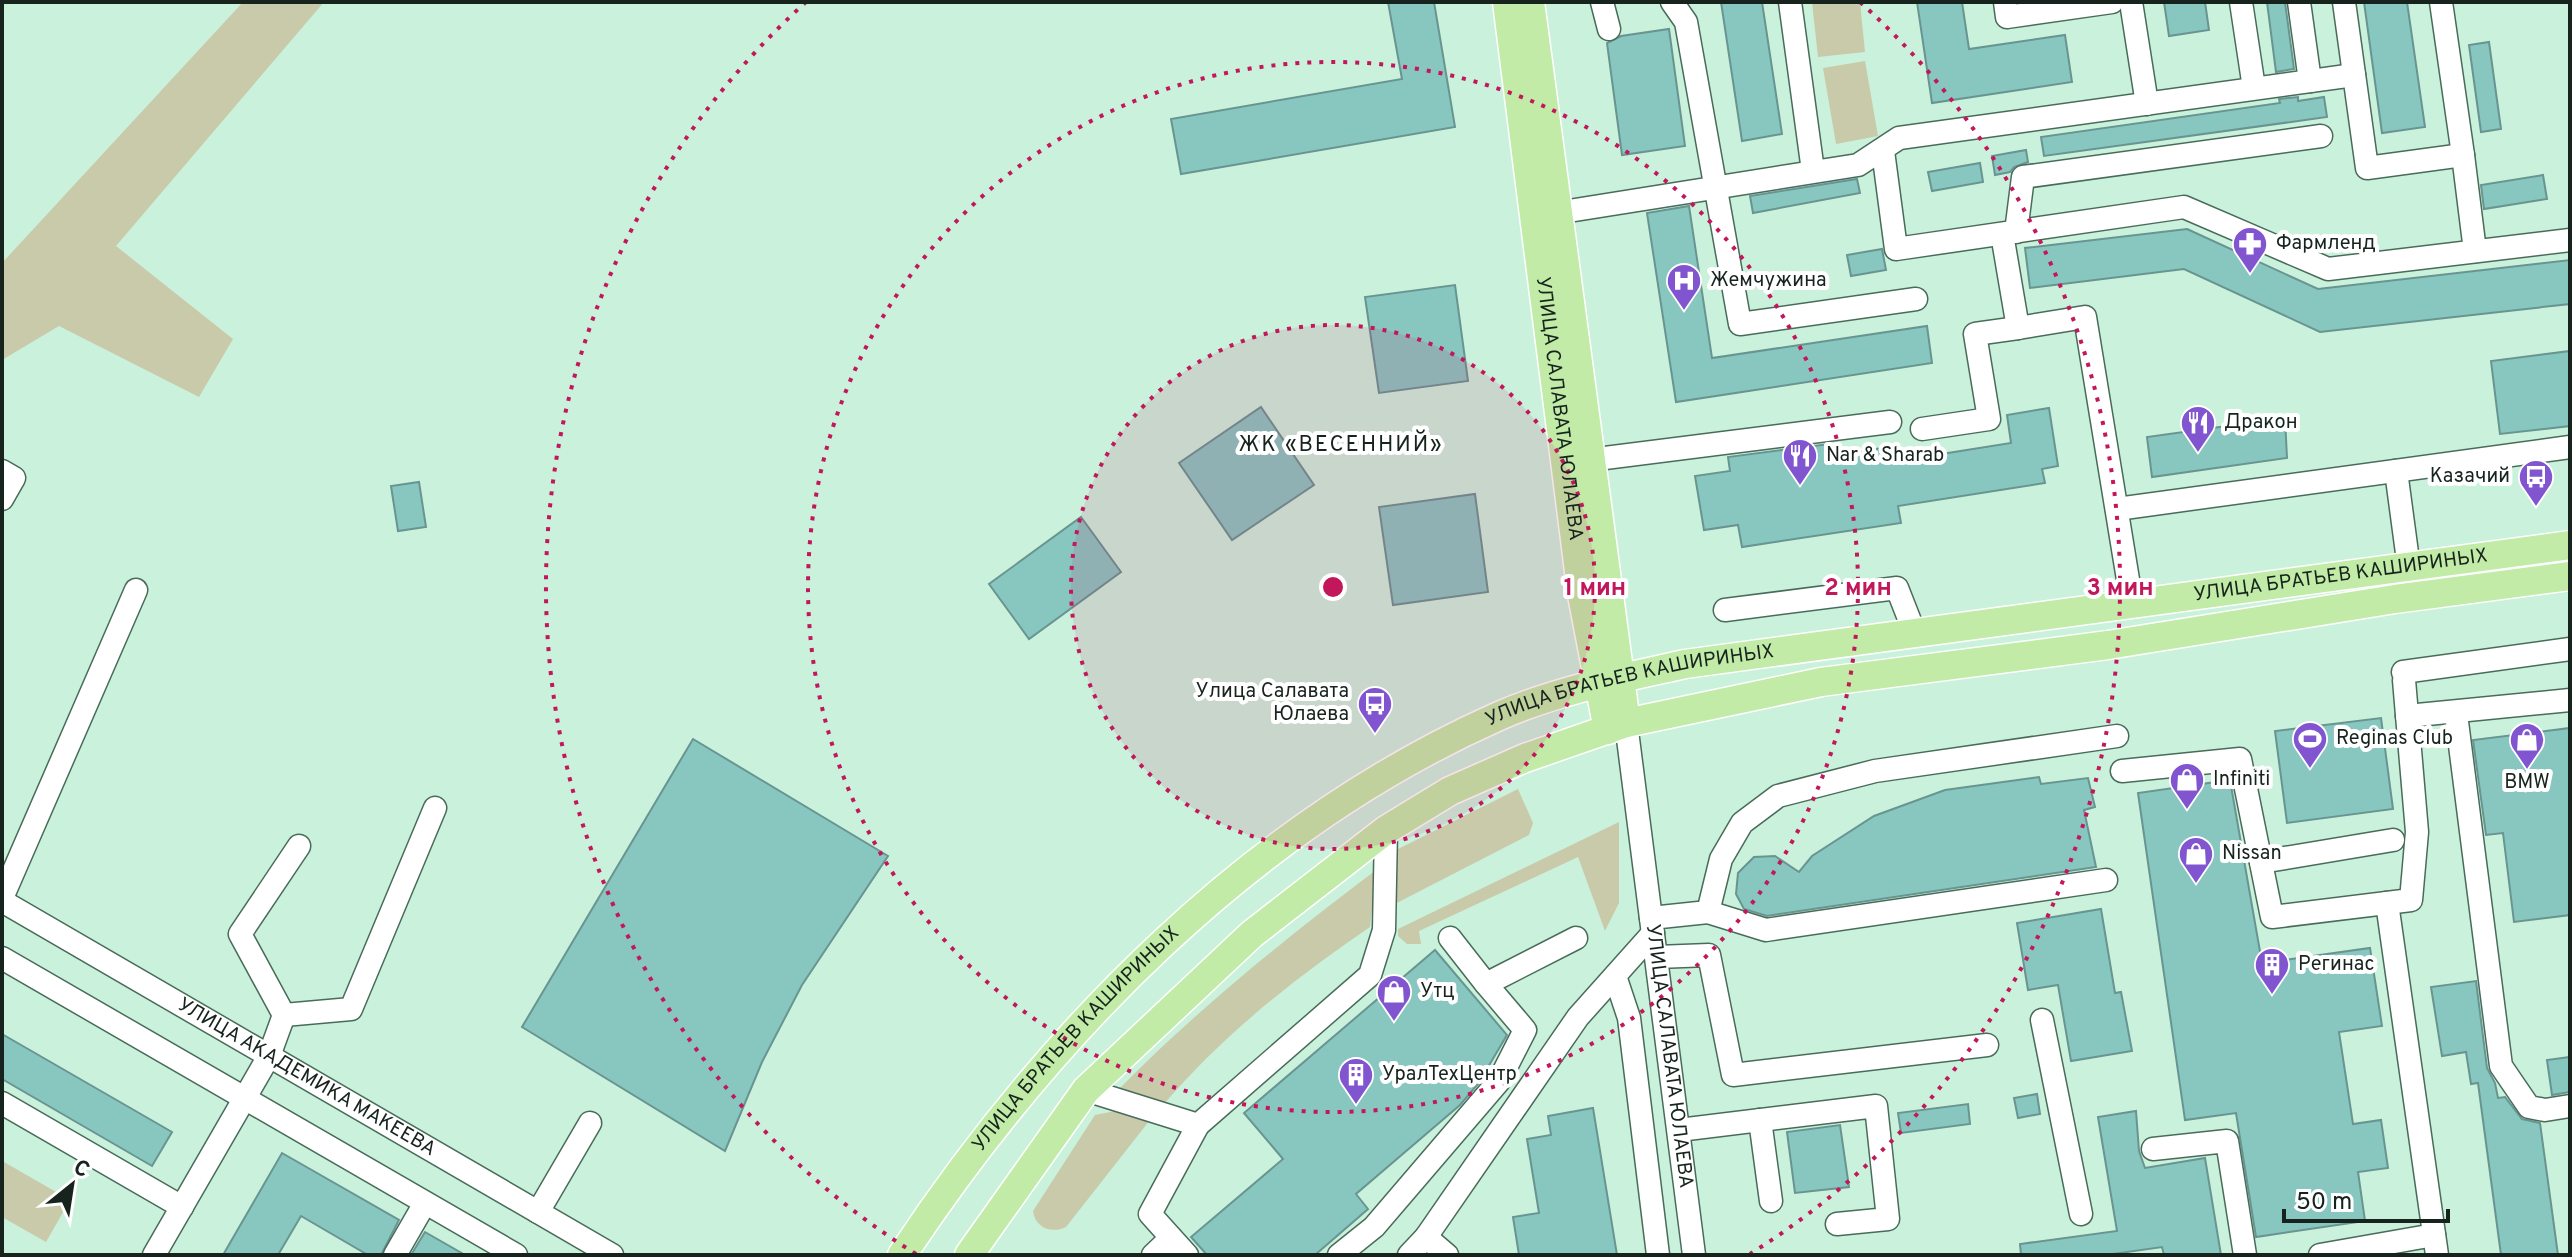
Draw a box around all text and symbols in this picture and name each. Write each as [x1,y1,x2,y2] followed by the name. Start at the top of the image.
[2231,225,2269,275] pharmacy icon: Фармленд
[2276,231,2376,257] place label: Фармленд
[1665,262,1703,312] hospital icon: Жемчужина
[1710,268,1827,294] place label: Жемчужина
[1529,275,1588,542] street label: УЛИЦА САЛАВАТА ЮЛАЕВА
[2179,404,2217,454] restaurant icon: Дракон
[2224,410,2298,436] place label: Дракон
[1238,429,1444,459] district label: ЖК «ВЕСЕННИЙ»
[1781,437,1819,487] restaurant icon: Nar & Sharab
[1826,443,1944,469] place label: Nar & Sharab
[2517,458,2555,508] bus stop icon: Казачий
[2430,464,2510,490] place label: Казачий
[2192,543,2489,608] street label: УЛИЦА БРАТЬЕВ КАШИРИНЫХ
[1319,573,1347,601] centre of rings
[1564,574,1626,604] text: 1 мин
[1824,574,1892,604] text: 2 мин
[2086,574,2154,604] text: 3 мин
[1482,639,1776,733] street label: УЛИЦА БРАТЬЕВ КАШИРИНЫХ
[1196,679,1349,728] place label: Улица Салавата Юлаева
[1356,685,1394,735] bus stop icon: Улица Салавата Юлаева
[2291,720,2329,770] sports icon: Reginas Club
[2508,721,2546,771] shop icon: BMW
[2336,726,2453,752] place label: Reginas Club
[2168,761,2206,811] shop icon: Infiniti
[2213,767,2270,793] place label: Infiniti
[2504,770,2550,796] place label: BMW
[2177,835,2215,885] shop icon: Nissan
[2222,841,2282,867] place label: Nissan
[967,921,1185,1157] street label: УЛИЦА БРАТЬЕВ КАШИРИНЫХ
[1639,923,1698,1190] street label: УЛИЦА САЛАВАТА ЮЛАЕВА
[2253,946,2291,996] building icon: Регинас
[2298,952,2375,978] place label: Регинас
[1375,973,1413,1023] shop icon: Утц
[1420,979,1455,1005] place label: Утц
[172,992,440,1163] street label: УЛИЦА АКАДЕМИКА МАКЕЕВА
[1337,1056,1375,1106] building icon: УралТехЦентр
[1382,1062,1517,1088] place label: УралТехЦентр
[32,1145,112,1225] north arrow
[68,1155,94,1185] text: С
[2284,1173,2448,1223] scale bar
[2296,1188,2352,1218] text: 50 m

